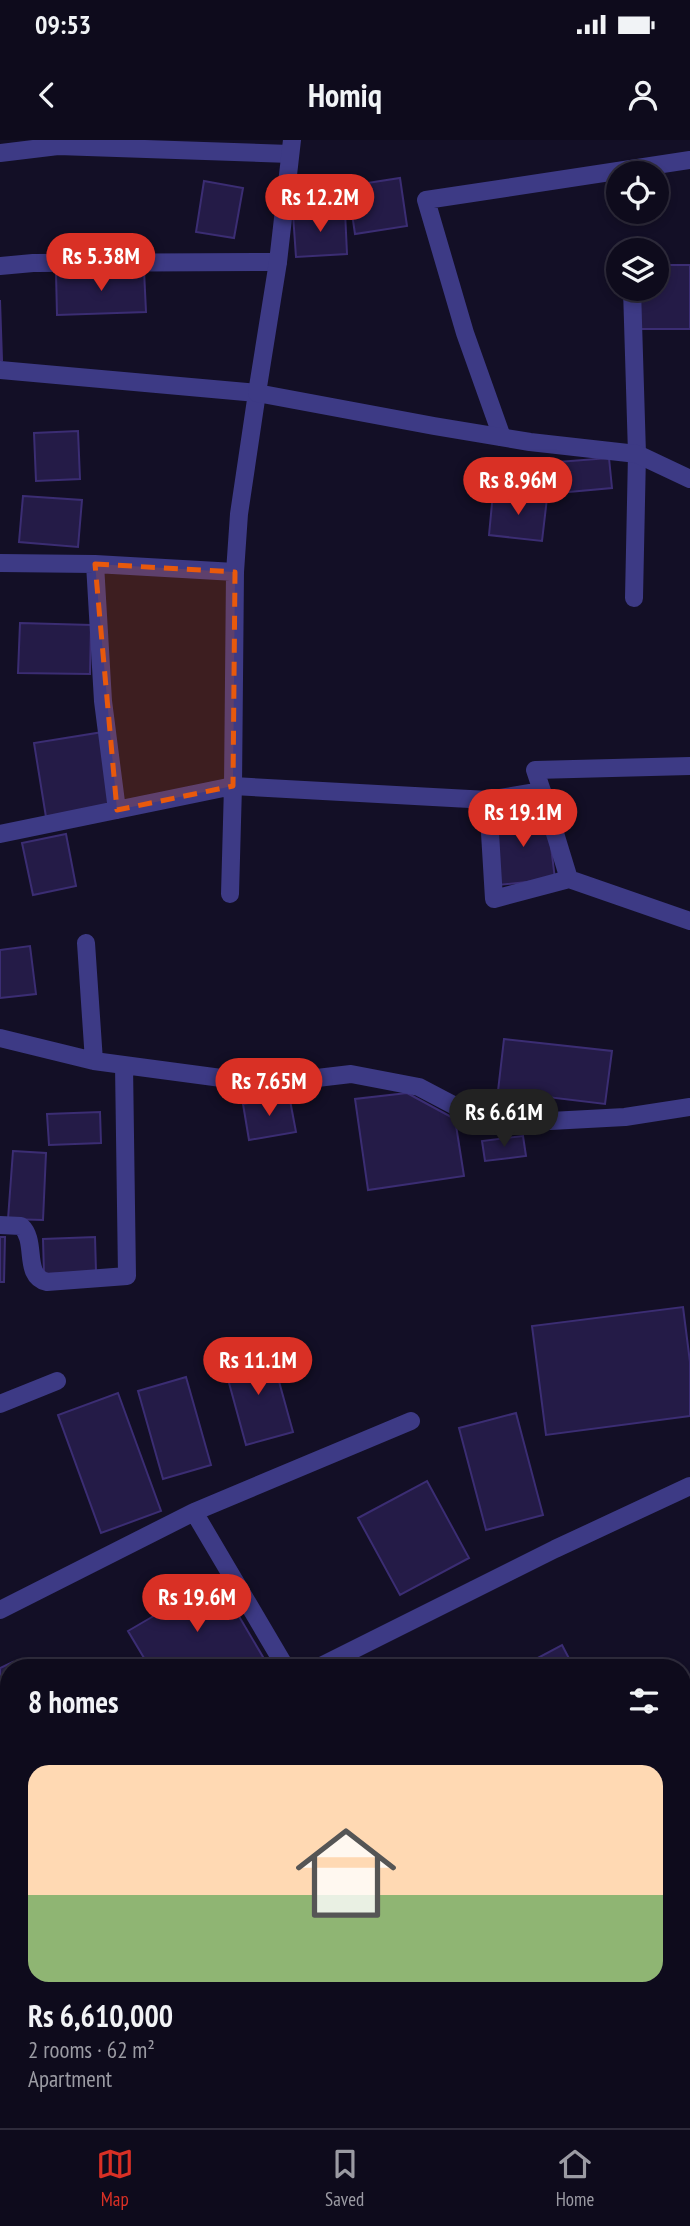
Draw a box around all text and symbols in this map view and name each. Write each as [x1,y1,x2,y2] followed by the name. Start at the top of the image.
[35,8,91,41] text: 09:53
[308,74,382,116] text: Homiq
[28,76,66,114] icon: back
[624,76,662,114] icon: person
[606,161,669,301] map controls
[606,161,669,224] button: locate
[248,174,392,234] pin: Rs 12.2M
[281,182,359,211] text: Rs 12.2M
[29,234,173,293] pin: Rs 5.38M
[606,238,669,301] button: layers
[62,241,140,270] text: Rs 5.38M
[446,458,590,517] pin: Rs 8.96M
[479,465,557,494] text: Rs 8.96M
[451,790,595,849] pin: Rs 19.1M
[484,797,562,826] text: Rs 19.1M
[197,1058,341,1118] pin: Rs 7.65M
[231,1066,307,1095] text: Rs 7.65M
[432,1090,576,1149] pin: Rs 6.61M
[465,1097,543,1126] text: Rs 6.61M
[186,1338,330,1397] pin: Rs 11.1M
[219,1345,297,1374] text: Rs 11.1M
[125,1574,269,1634] pin: Rs 19.6M
[158,1582,236,1611] text: Rs 19.6M
[28,1682,119,1721] text: 8 homes
[625,1682,663,1720] icon: filters
[283,1810,409,1936] icon: home
[28,1996,173,2035] text: Rs 6,610,000
[28,2035,155,2064] text: 2 rooms · 62 m²
[28,2064,112,2093] text: Apartment
[96,2145,134,2211] tab: Map
[325,2145,364,2211] tab: Saved
[556,2145,594,2211] tab: Home

